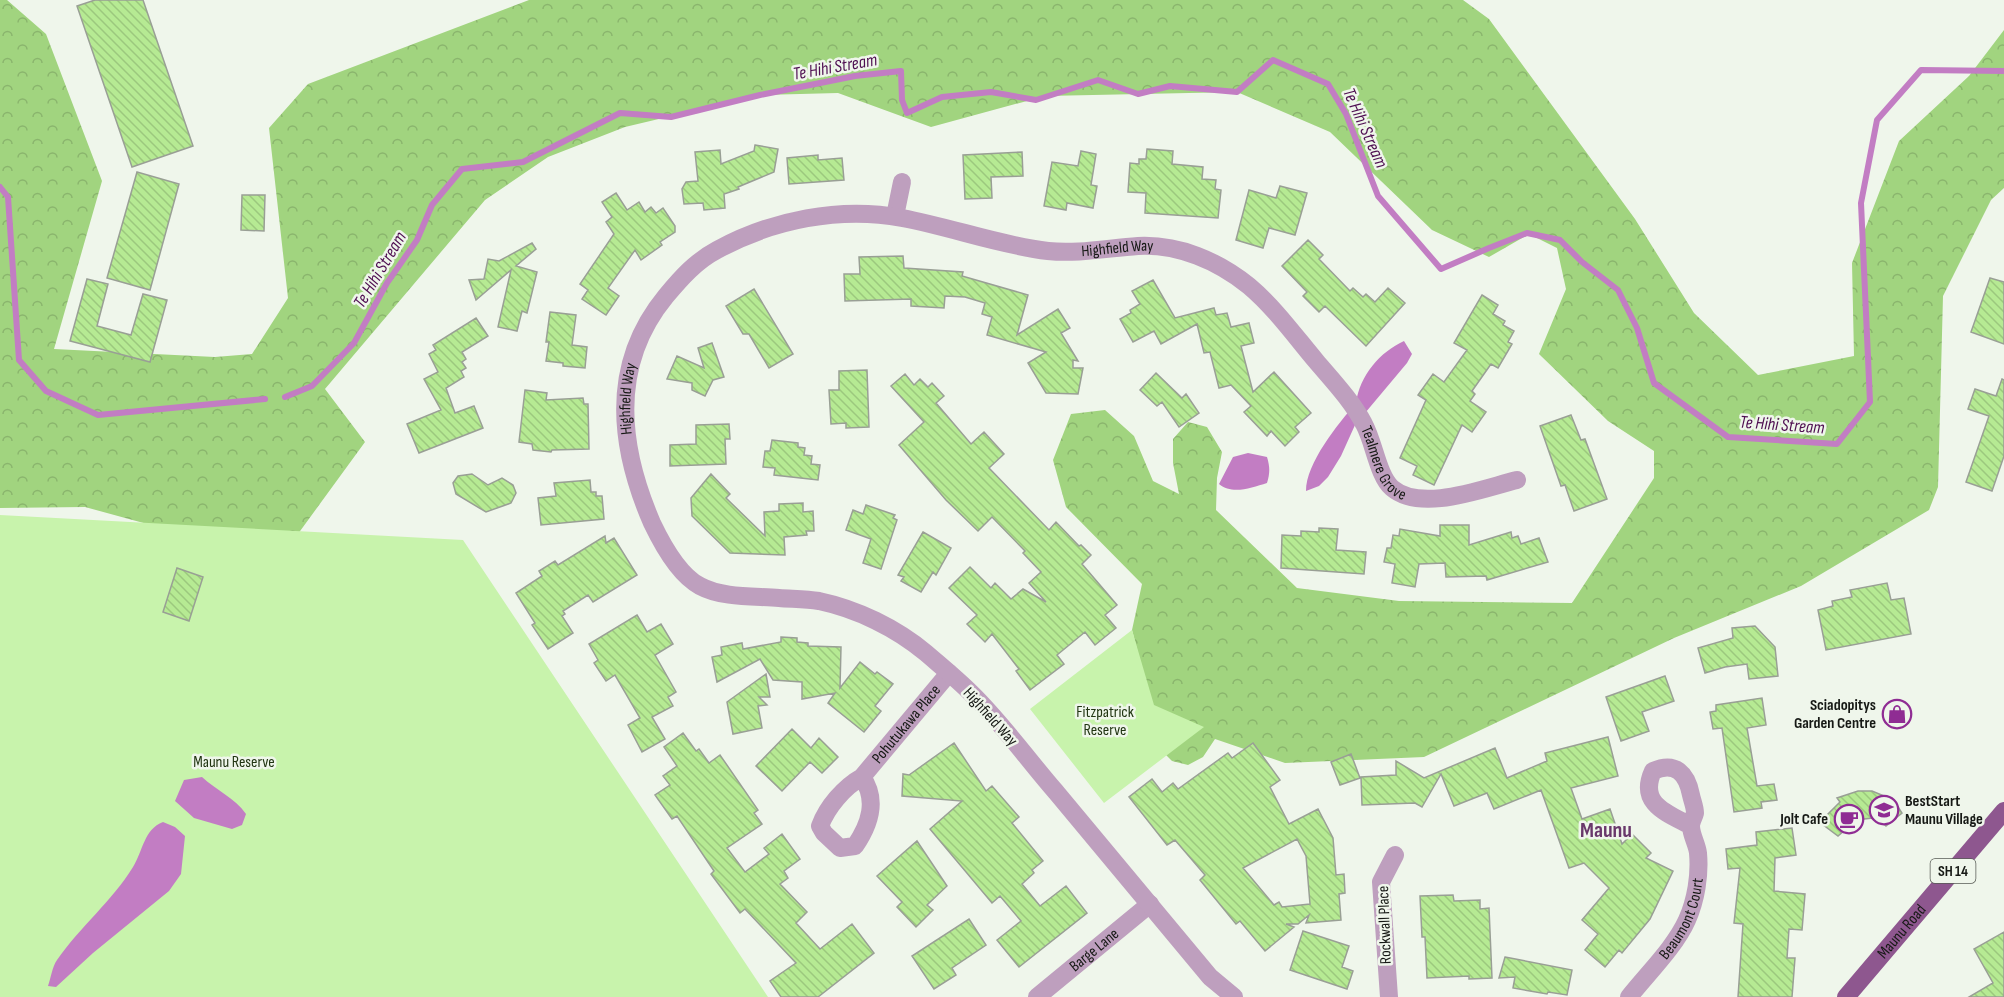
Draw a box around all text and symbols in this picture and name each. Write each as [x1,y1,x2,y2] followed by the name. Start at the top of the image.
[791,49,879,85] water label: Te Hihi Stream
[1338,85,1392,171] water label: Te Hihi Stream
[349,228,411,312] water label: Te Hihi Stream
[1081,236,1154,261] street label: Highfield Way
[616,361,640,436] street label: Highfield Way
[1739,412,1825,438] water label: Te Hihi Stream
[1357,423,1409,504] street label: Tealmere Grove
[868,681,945,767] street label: Pohutukawa Place
[959,684,1021,750] street label: Highfield Way
[1794,696,1876,733] place label: Sciadopitys Garden Centre
[1881,698,1913,730] shop icon: Sciadopitys Garden Centre
[1076,703,1134,740] park label: Fitzpatrick Reserve
[193,753,275,772] park label: Maunu Reserve
[1905,792,1983,829] place label: BestStart Maunu Village
[1868,794,1900,826] school or university icon: BestStart Maunu Village
[1833,803,1865,835] cafe icon: Jolt Cafe
[1779,810,1828,829] place label: Jolt Cafe
[1580,817,1632,844] district label: Maunu
[1930,859,1976,883] road number: SH 14
[1655,877,1707,963] street label: Beaumont Court
[1374,885,1396,965] street label: Rockwall Place
[1873,900,1930,962] street label: Maunu Road
[1066,924,1123,976] street label: Barge Lane

